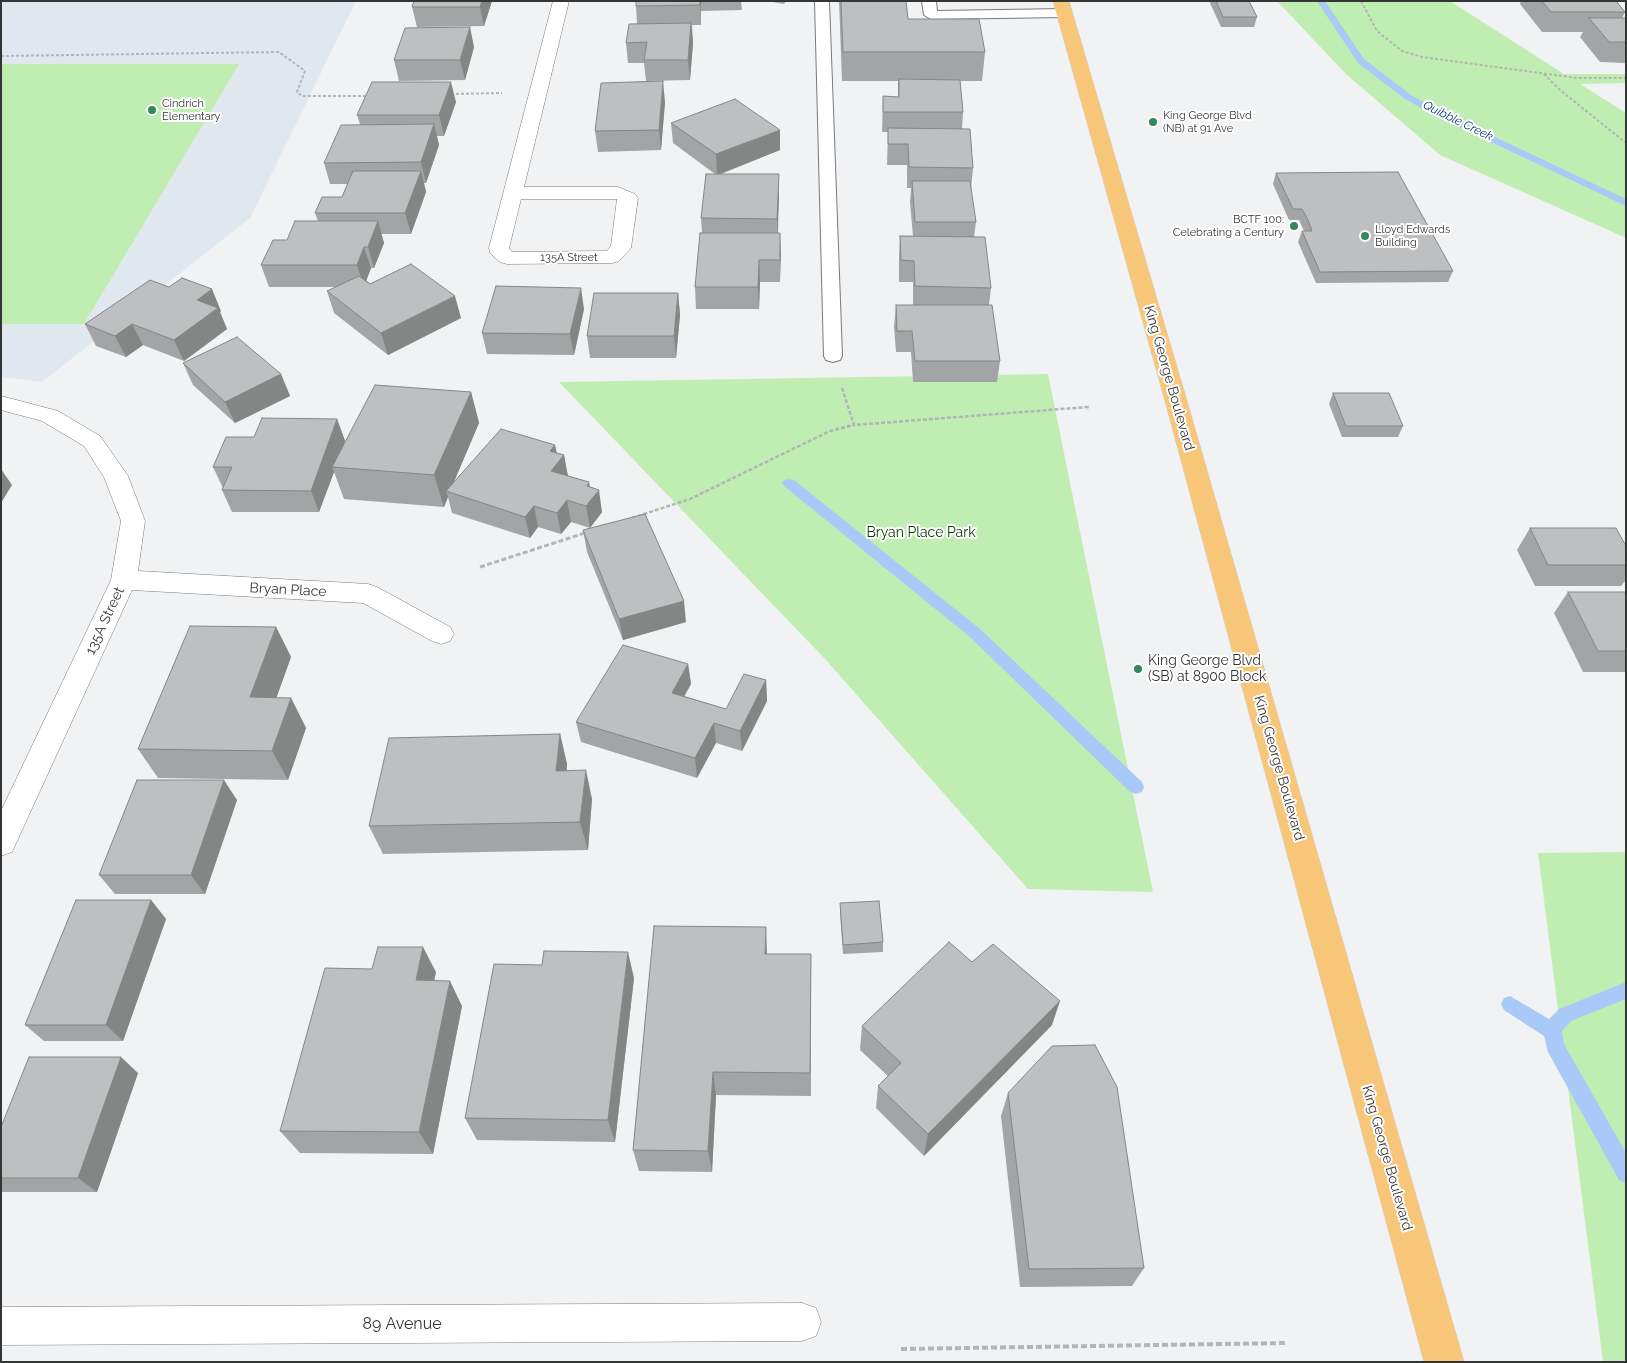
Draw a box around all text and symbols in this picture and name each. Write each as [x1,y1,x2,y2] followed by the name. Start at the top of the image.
[162,97,221,123] place label: Cindrich Elementary
[1421,98,1495,144] water label: Quibble Creek
[146,104,158,116] marker: Cindrich Elementary
[1163,109,1252,135] place label: King George Blvd (NB) at 91 Ave
[1147,116,1159,128] marker: King George Blvd (NB) at 91 Ave
[1173,213,1284,239] place label: BCTF 100: Celebrating a Century
[1288,220,1300,232] marker: BCTF 100: Celebrating a Century
[1375,223,1450,249] place label: Lloyd Edwards Building
[1359,230,1371,242] marker: Lloyd Edwards Building
[540,251,598,265] street label: 135A Street
[1140,303,1198,453] street label: King George Boulevard
[866,525,976,541] park label: Bryan Place Park
[249,580,327,600] street label: Bryan Place
[82,584,128,658] street label: 135A Street
[1148,653,1267,686] place label: King George Blvd (SB) at 8900 Block
[1132,663,1144,675] marker: King George Blvd (SB) at 8900 Block
[1250,693,1308,843] street label: King George Boulevard
[1358,1083,1416,1233] street label: King George Boulevard
[362,1314,442,1334] street label: 89 Avenue

